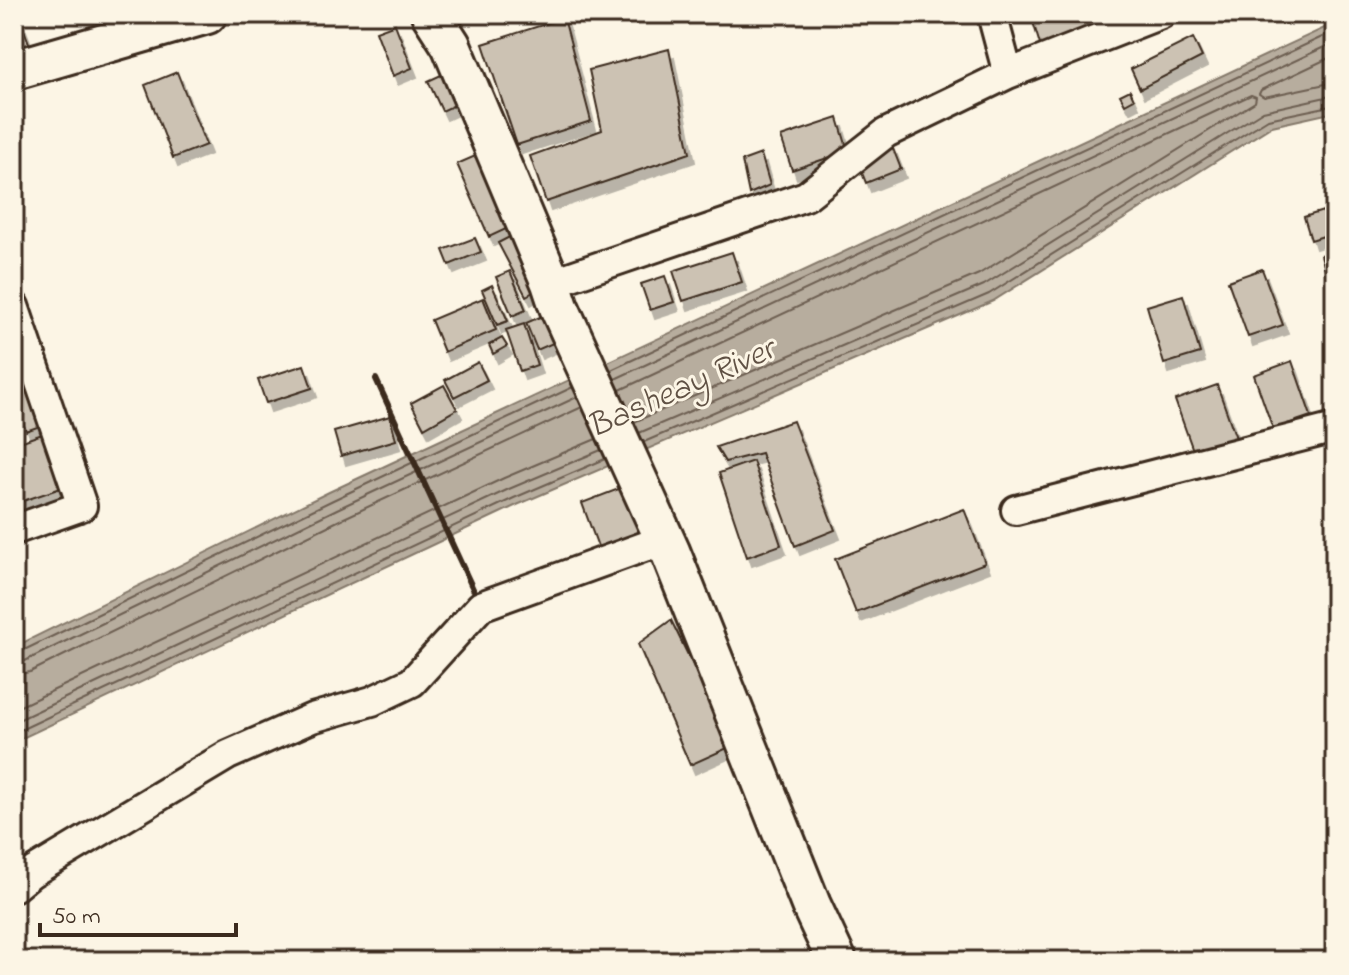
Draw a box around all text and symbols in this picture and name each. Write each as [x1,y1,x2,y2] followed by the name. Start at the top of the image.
[580,324,787,453] water label: Basheay River
[40,887,236,937] scale bar
[52,900,101,935] text: 50 m

